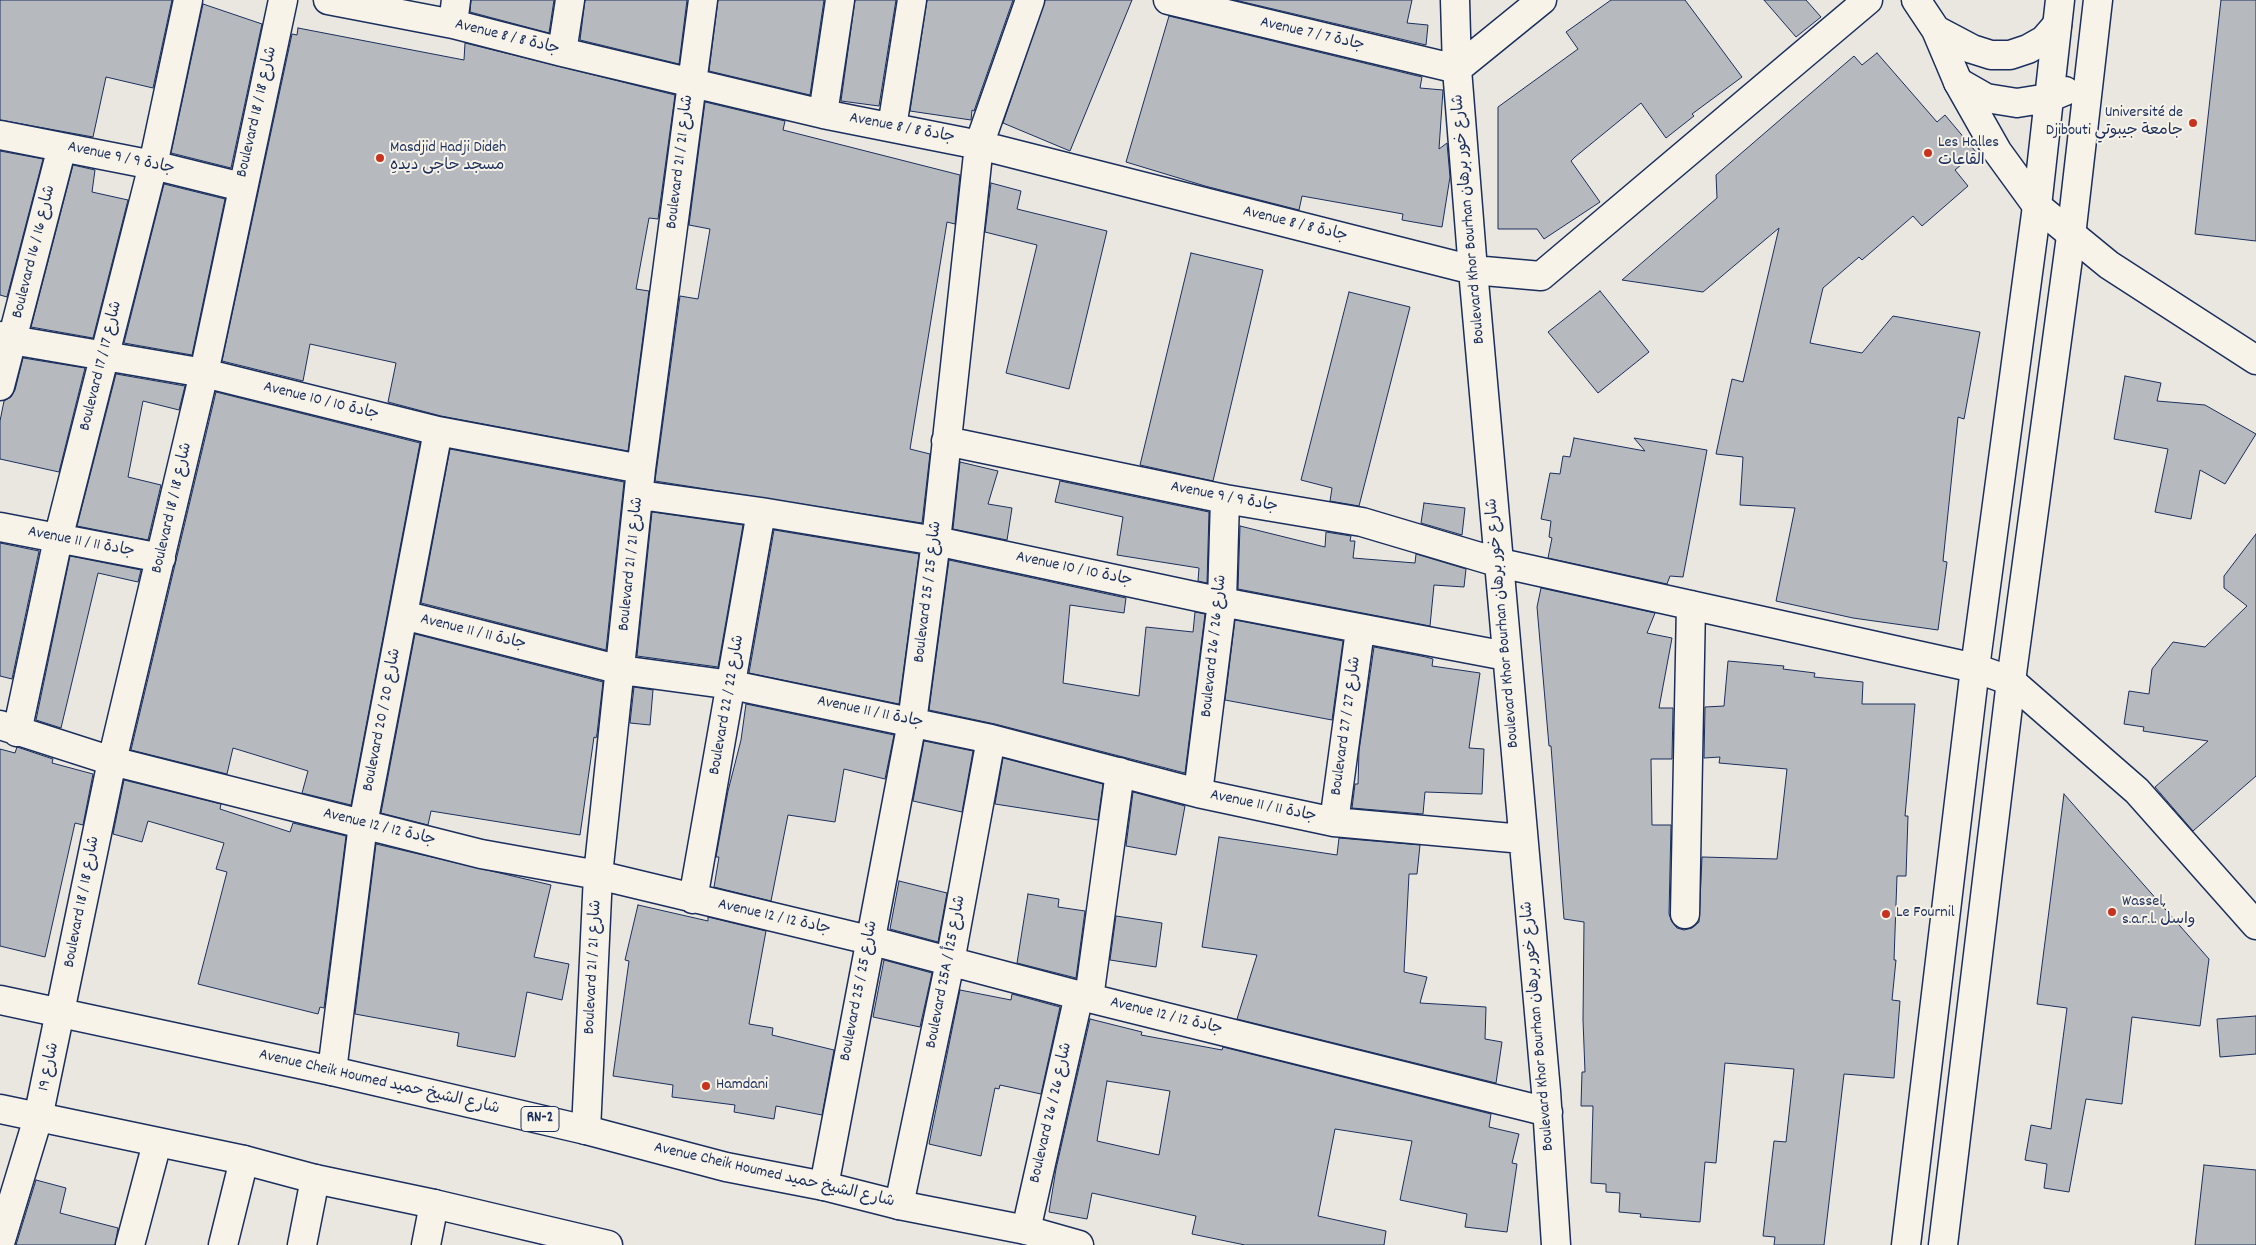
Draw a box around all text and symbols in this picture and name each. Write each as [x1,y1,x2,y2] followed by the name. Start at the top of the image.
[1258,14,1366,56] street label: Avenue 7 / جادة 7
[453,16,561,60] street label: Avenue 8 / جادة 8
[234,45,282,179] street label: Boulevard 18 / شارع 18
[1450,93,1490,345] street label: Boulevard Khor Bourhan شارع خور برهان
[663,94,699,230] street label: Boulevard 21 / شارع 21
[2046,104,2183,142] place label: Université de Djibouti جامعة جيبوتي
[848,109,956,149] street label: Avenue 8 / جادة 8
[2187,117,2199,129] marker: Université de Djibouti جامعة جيبوتي
[1938,134,1999,172] place label: Les Halles القاعات
[66,138,176,180] street label: Avenue 9 / جادة 9
[390,139,506,177] place label: Masdjid Hadji Dideh مسجد حاجی دیدهِ
[1922,147,1934,159] marker: Les Halles القاعات
[374,152,386,164] marker: Masdjid Hadji Dideh مسجد حاجی دیدهِ
[9,183,61,321] street label: Boulevard 16 / شارع 16
[1241,203,1349,247] street label: Avenue 8 / جادة 8
[77,299,127,433] street label: Boulevard 17 / شارع 17
[261,378,381,426] street label: Avenue 10 / جادة 10
[149,441,197,575] street label: Boulevard 18 / شارع 18
[1169,478,1279,518] street label: Avenue 9 / جادة 9
[615,496,649,632] street label: Boulevard 21 / شارع 21
[1484,497,1524,749] street label: Boulevard Khor Bourhan شارع خور برهان
[911,520,947,664] street label: Boulevard 25 / شارع 25
[26,523,136,563] street label: Avenue 11 / جادة 11
[1014,548,1134,592] street label: Avenue 10 / جادة 10
[1198,574,1232,718] street label: Boulevard 26 / شارع 26
[418,611,528,655] street label: Avenue 11 / جادة 11
[706,633,750,777] street label: Boulevard 22 / شارع 22
[360,647,406,793] street label: Boulevard 20 / شارع 20
[1328,655,1366,797] street label: Boulevard 27 / شارع 27
[815,692,925,734] street label: Avenue 11 / جادة 11
[1208,786,1318,828] street label: Avenue 11 / جادة 11
[321,805,437,851] street label: Avenue 12 / جادة 12
[61,835,105,969] street label: Boulevard 18 / شارع 18
[2122,893,2195,931] place label: Wassel, s.a.r.l. واسل
[923,894,971,1050] street label: Boulevard 25A / شارع 25أ
[716,896,832,940] street label: Avenue 12 / جادة 12
[581,899,607,1035] street label: Boulevard 21 / شارع 21
[1519,900,1559,1152] street label: Boulevard Khor Bourhan شارع خور برهان
[1896,904,1954,924] place label: Le Fournil
[2106,906,2118,918] marker: Wassel, s.a.r.l. واسل
[1880,908,1892,920] marker: Le Fournil
[837,919,883,1063] street label: Boulevard 25 / شارع 25
[1108,994,1224,1040] street label: Avenue 12 / جادة 12
[36,1041,64,1093] street label: شارع 19
[1026,1041,1078,1185] street label: Boulevard 26 / شارع 26
[257,1046,501,1120] street label: Avenue Cheik Houmed شارع الشيخ حميد
[716,1076,768,1096] place label: Hamdani
[700,1080,712,1092] marker: Hamdani
[521,1106,559,1132] road number: RN-2
[652,1139,896,1213] street label: Avenue Cheik Houmed شارع الشيخ حميد

